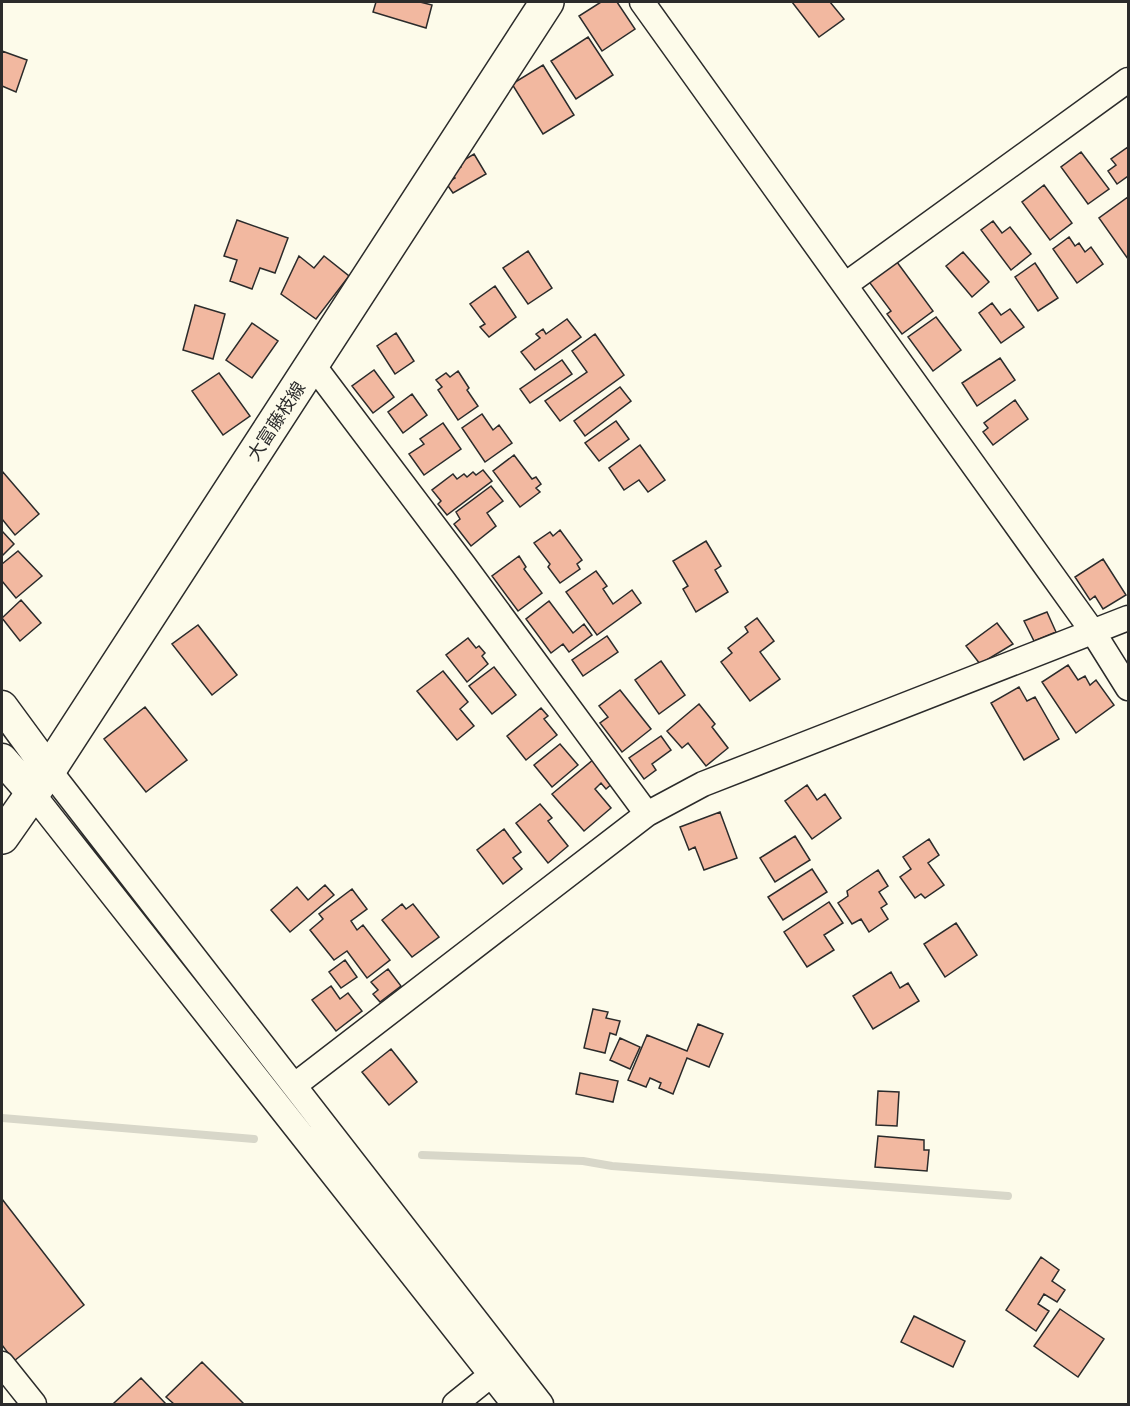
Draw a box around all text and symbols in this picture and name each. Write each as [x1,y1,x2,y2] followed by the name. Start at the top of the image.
[242,377,310,465] street label: 大富藤枝線

